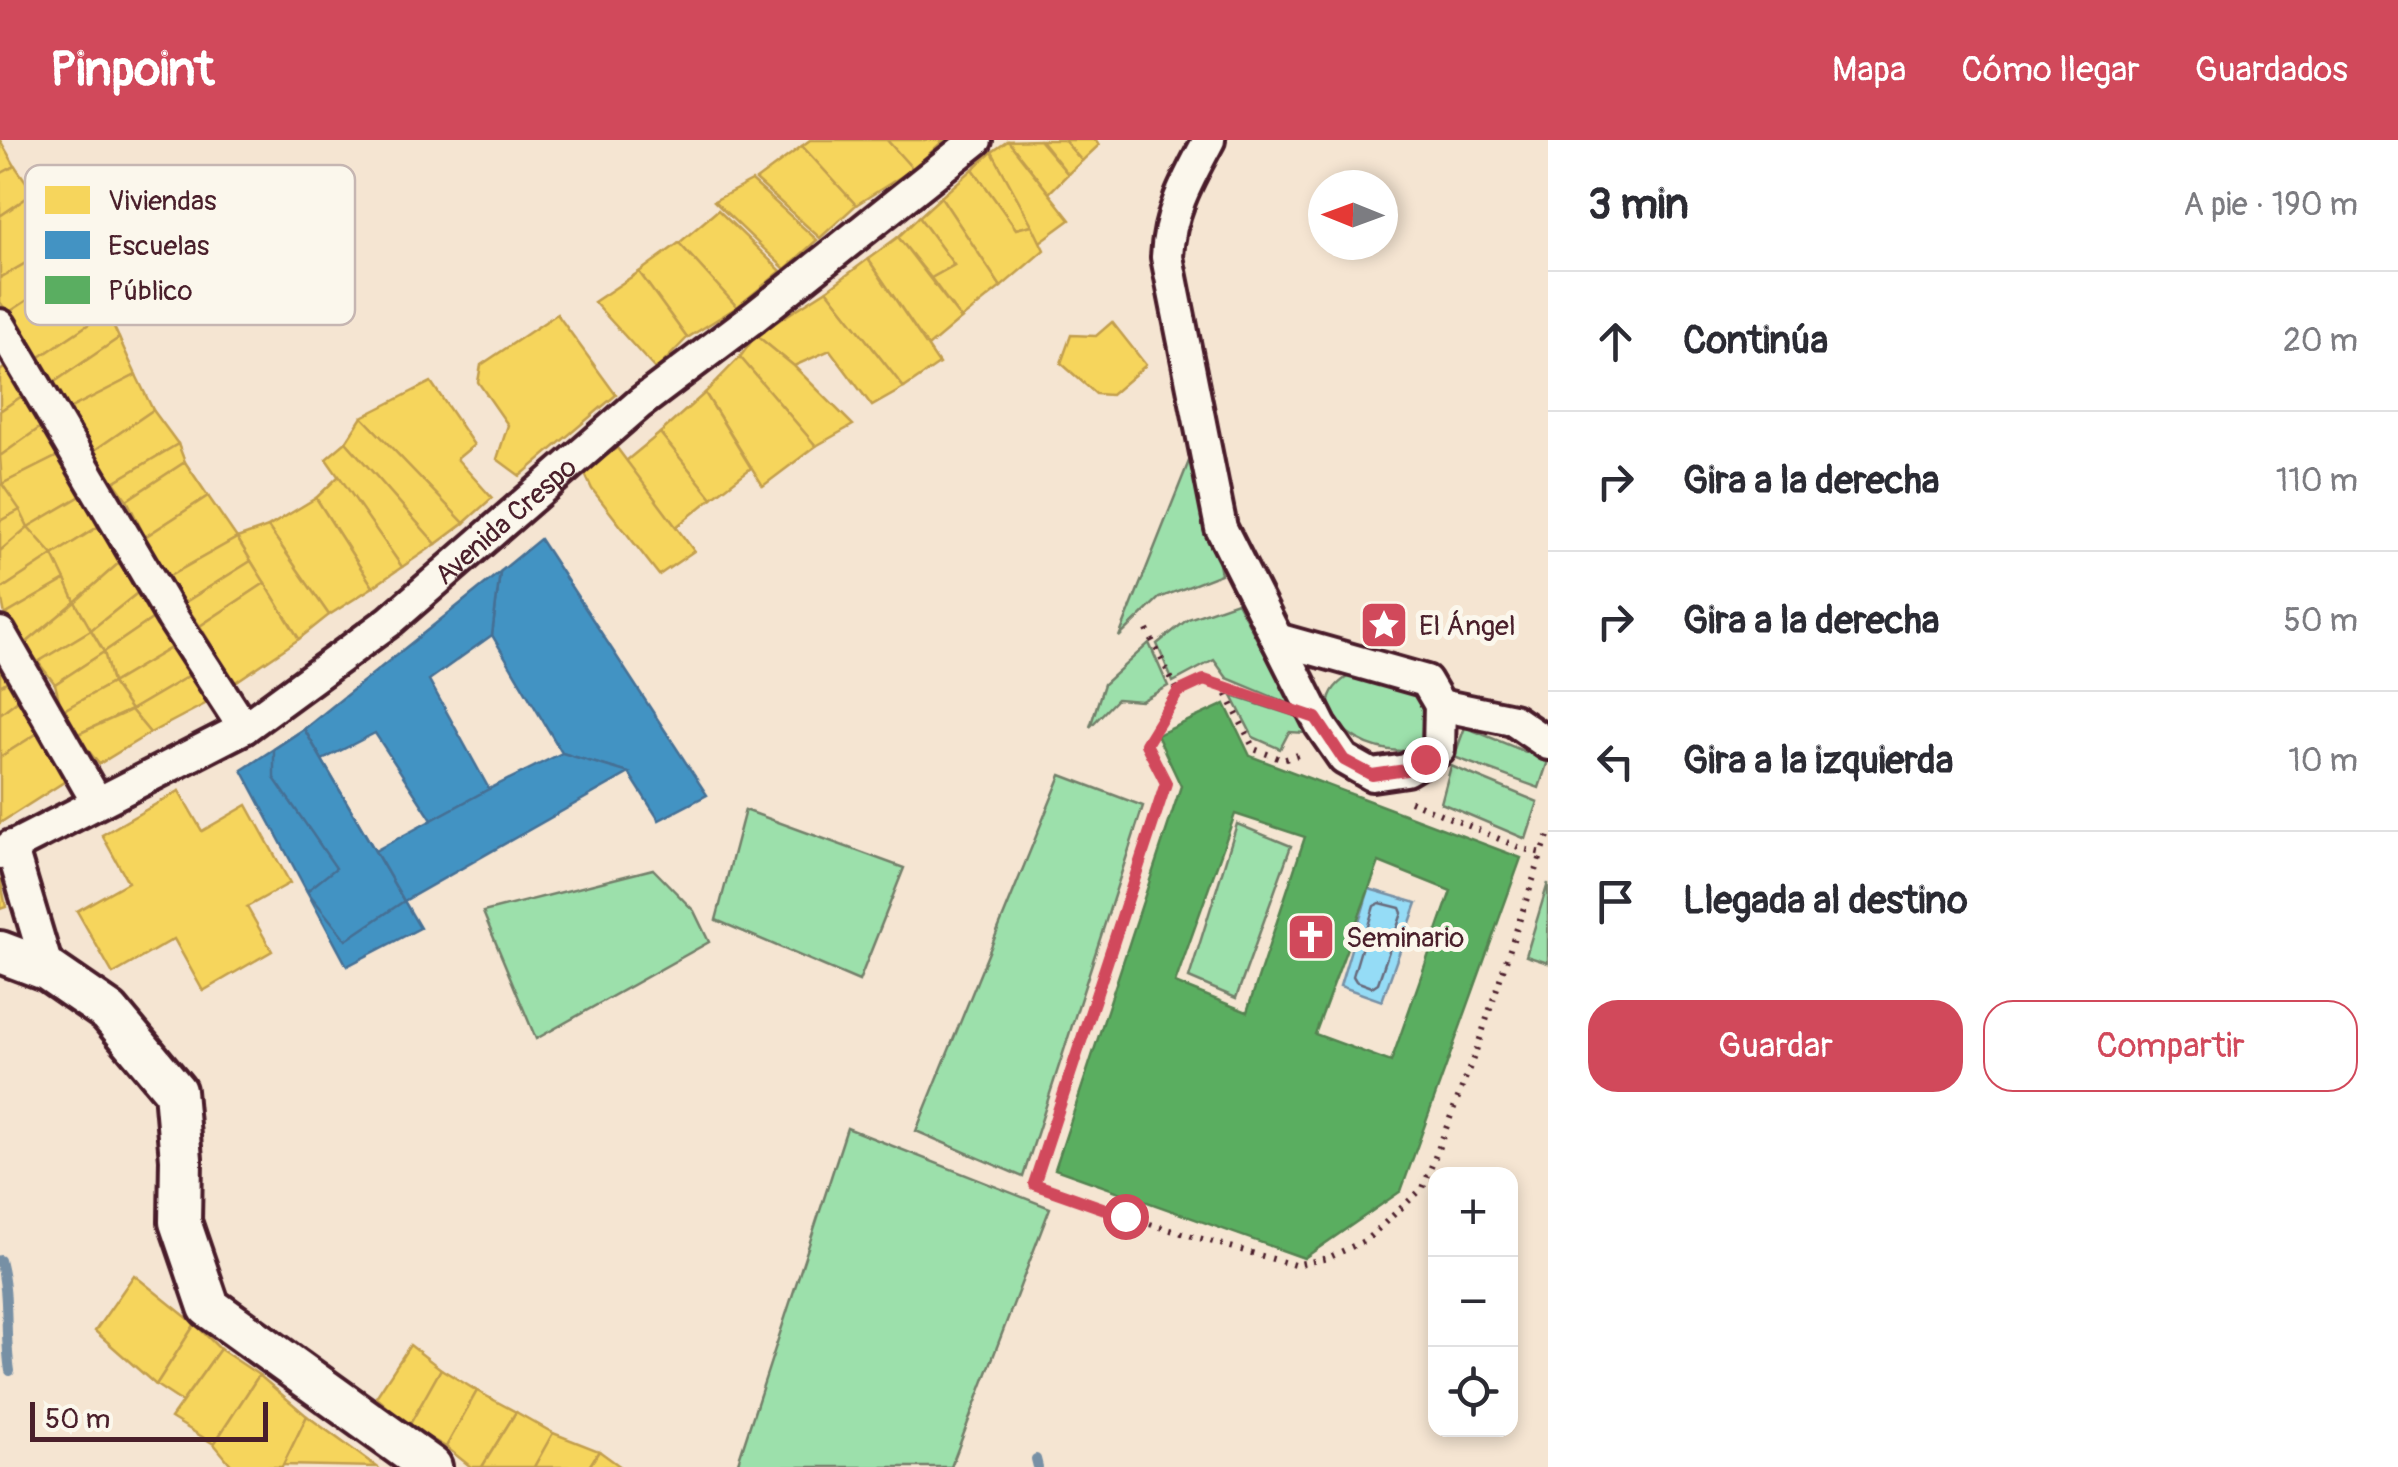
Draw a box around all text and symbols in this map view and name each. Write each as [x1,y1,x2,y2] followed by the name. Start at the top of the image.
[50,40,214,100] text: Pinpoint
[1832,48,1906,92] text: Mapa
[1961,48,2140,92] text: Cómo llegar
[2195,48,2348,92] text: Guardados
[25,165,355,325] legend
[1308,170,1398,260] north arrow
[1588,179,1689,231] text: 3 min
[108,184,217,219] text: Viviendas
[2183,185,2358,225] text: A pie · 190 m
[108,229,210,264] text: Escuelas
[108,274,193,309] text: Público
[1588,314,1643,369] icon: ahead
[1683,317,1828,365] text: Continúa
[2283,321,2358,361] text: 20 m
[428,450,585,593] street label: Avenida Crespo
[1588,454,1643,509] icon: right
[1683,457,1939,505] text: Gira a la derecha
[2276,461,2358,501] text: 110 m
[1588,594,1643,649] icon: right
[1683,597,1939,645] text: Gira a la derecha
[1358,599,1410,651] place icon: El Ángel
[2283,601,2358,641] text: 50 m
[1419,609,1516,644] place label: El Ángel
[1588,734,1643,789] icon: left
[1403,737,1449,783] route end
[1683,737,1953,785] text: Gira a la izquierda
[2288,741,2358,781] text: 10 m
[1588,874,1643,929] icon: arrive
[1683,877,1968,925] text: Llegada al destino
[1285,911,1337,963] church icon: Seminario
[1346,921,1464,956] place label: Seminario
[1588,1000,1963,1092] button: Guardar
[1983,1000,2358,1092] button: Compartir
[1428,1167,1518,1437] map controls
[1428,1167,1518,1257] button: +
[1103,1194,1149,1240] route start
[1428,1257,1518,1347] button: −
[1428,1347,1518,1437] button: locate
[30,1397,268,1442] scale bar
[45,1402,110,1437] text: 50 m

